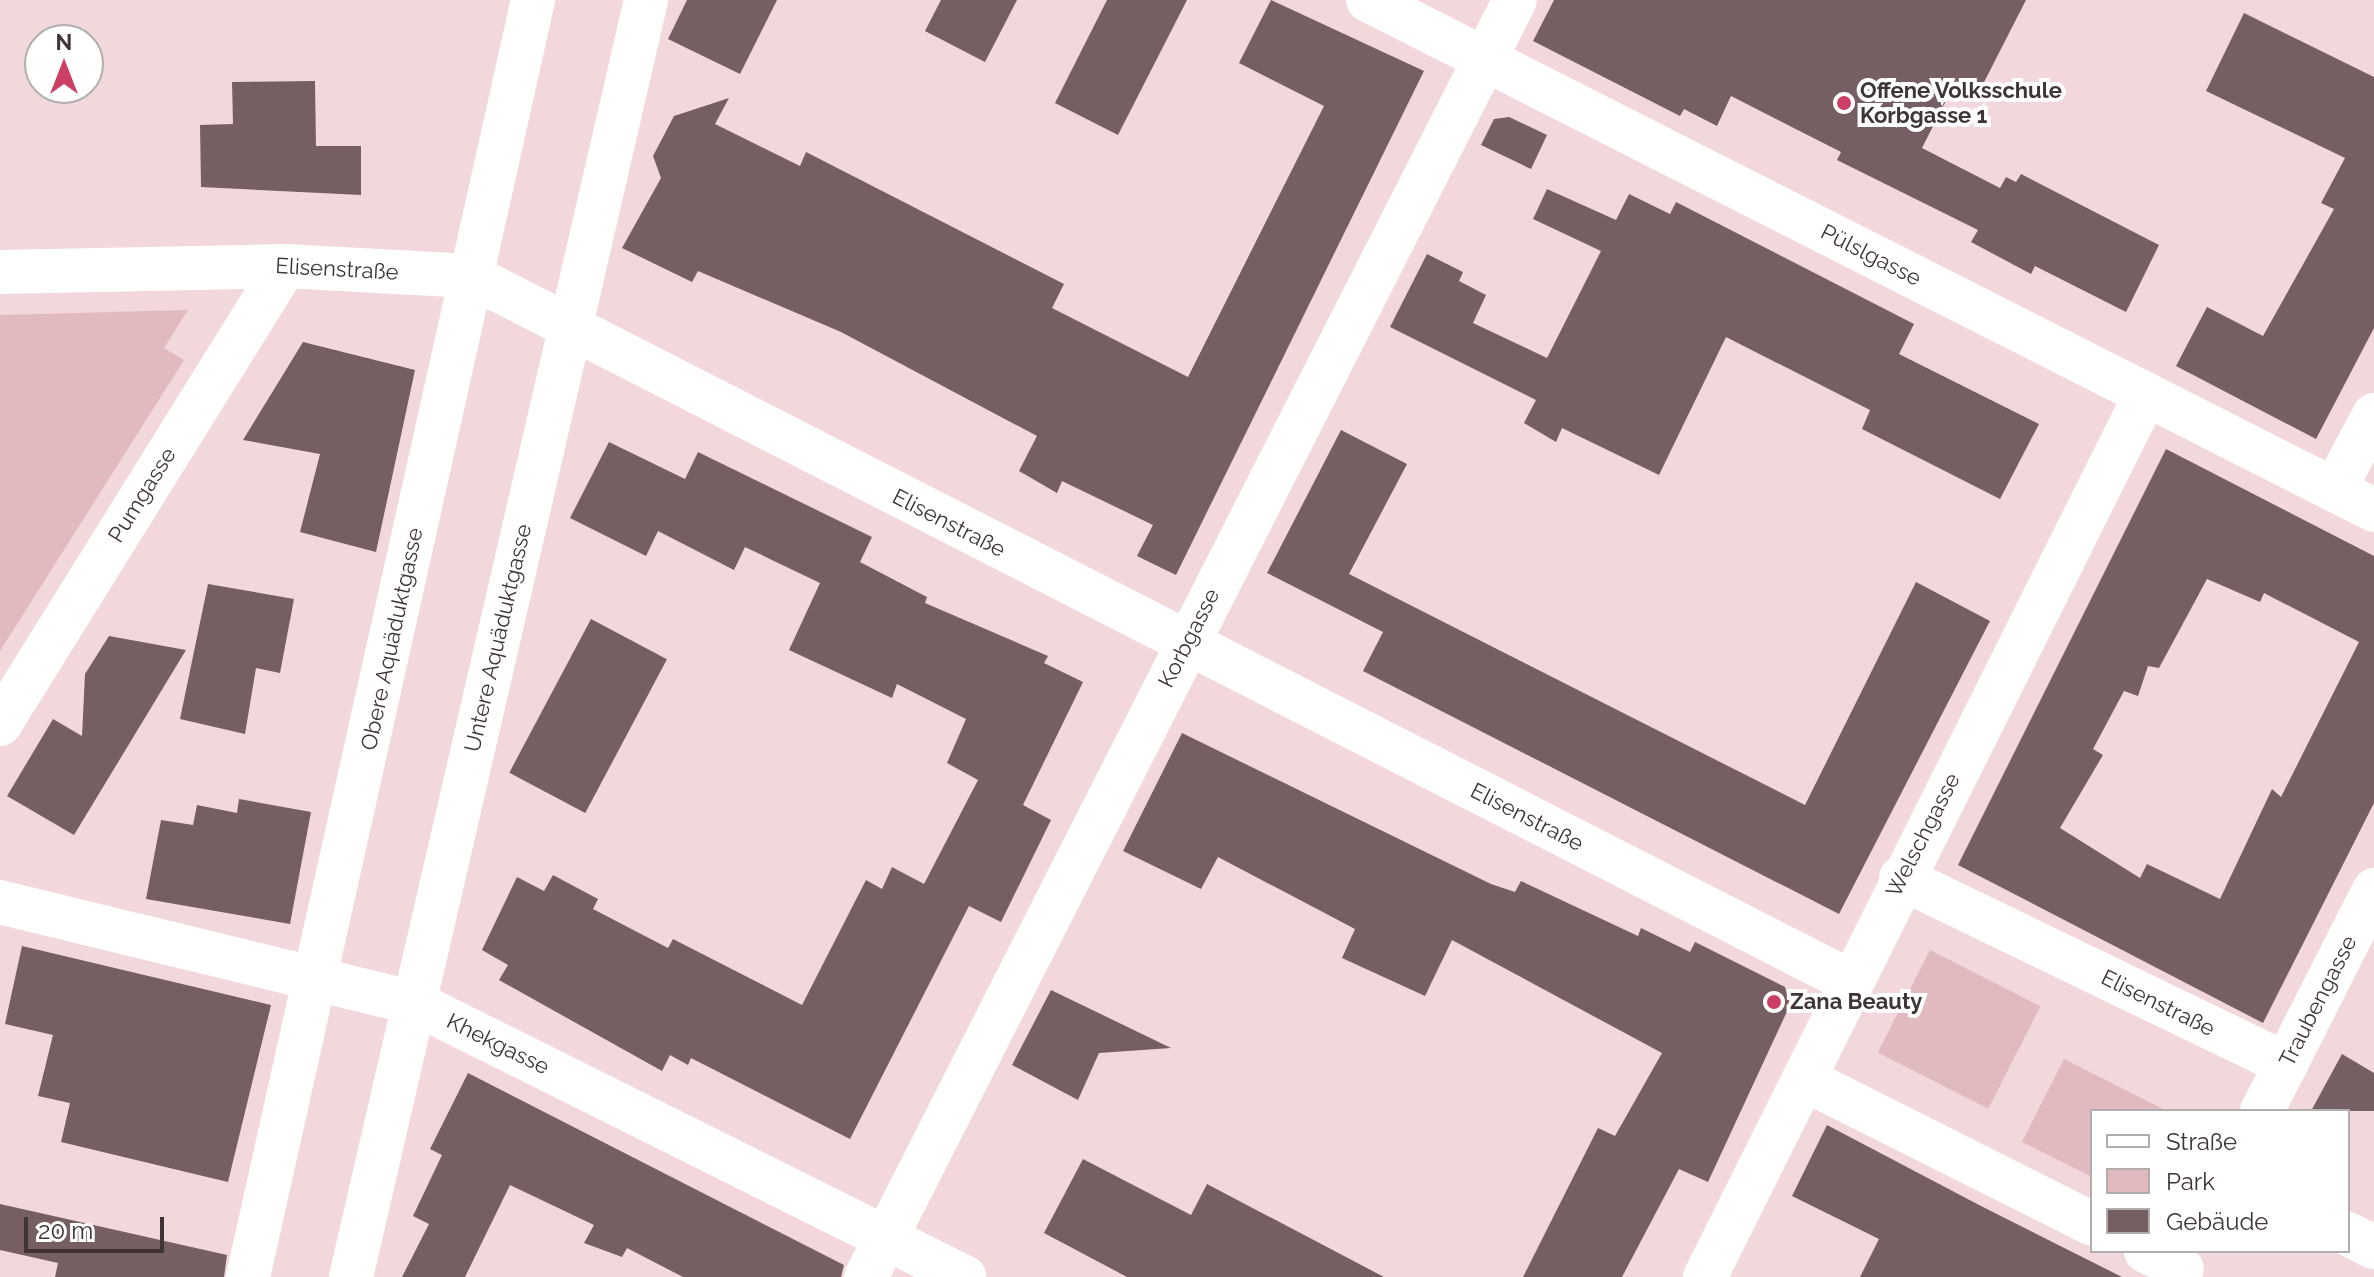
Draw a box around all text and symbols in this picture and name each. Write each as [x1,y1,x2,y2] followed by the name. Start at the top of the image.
[24,24,104,104] north arrow
[56,29,72,55] text: N
[1860,77,2063,128] place label: Offene Volksschule Korbgasse 1
[1835,94,1853,112] marker: Offene Volksschule Korbgasse 1
[1816,218,1926,292] street label: Pülslgasse
[275,253,399,285] street label: Elisenstraße
[103,443,181,547] street label: Pumgasse
[888,483,1010,563] street label: Elisenstraße
[459,521,537,755] street label: Untere Aquäduktgasse
[355,525,429,753] street label: Obere Aquäduktgasse
[1153,584,1225,692] street label: Korbgasse
[1880,769,1966,901] street label: Welschgasse
[1466,777,1588,857] street label: Elisenstraße
[2274,931,2362,1071] street label: Traubengasse
[2097,964,2219,1042] street label: Elisenstraße
[1790,989,1922,1015] place label: Zana Beauty
[1765,993,1783,1011] marker: Zana Beauty
[442,1008,554,1080] street label: Khekgasse
[2090,1109,2350,1253] legend
[2166,1127,2237,1156] text: Straße
[2166,1167,2215,1196] text: Park
[28,1201,168,1251] scale bar
[2166,1207,2268,1236] text: Gebäude
[38,1216,93,1245] text: 20 m

